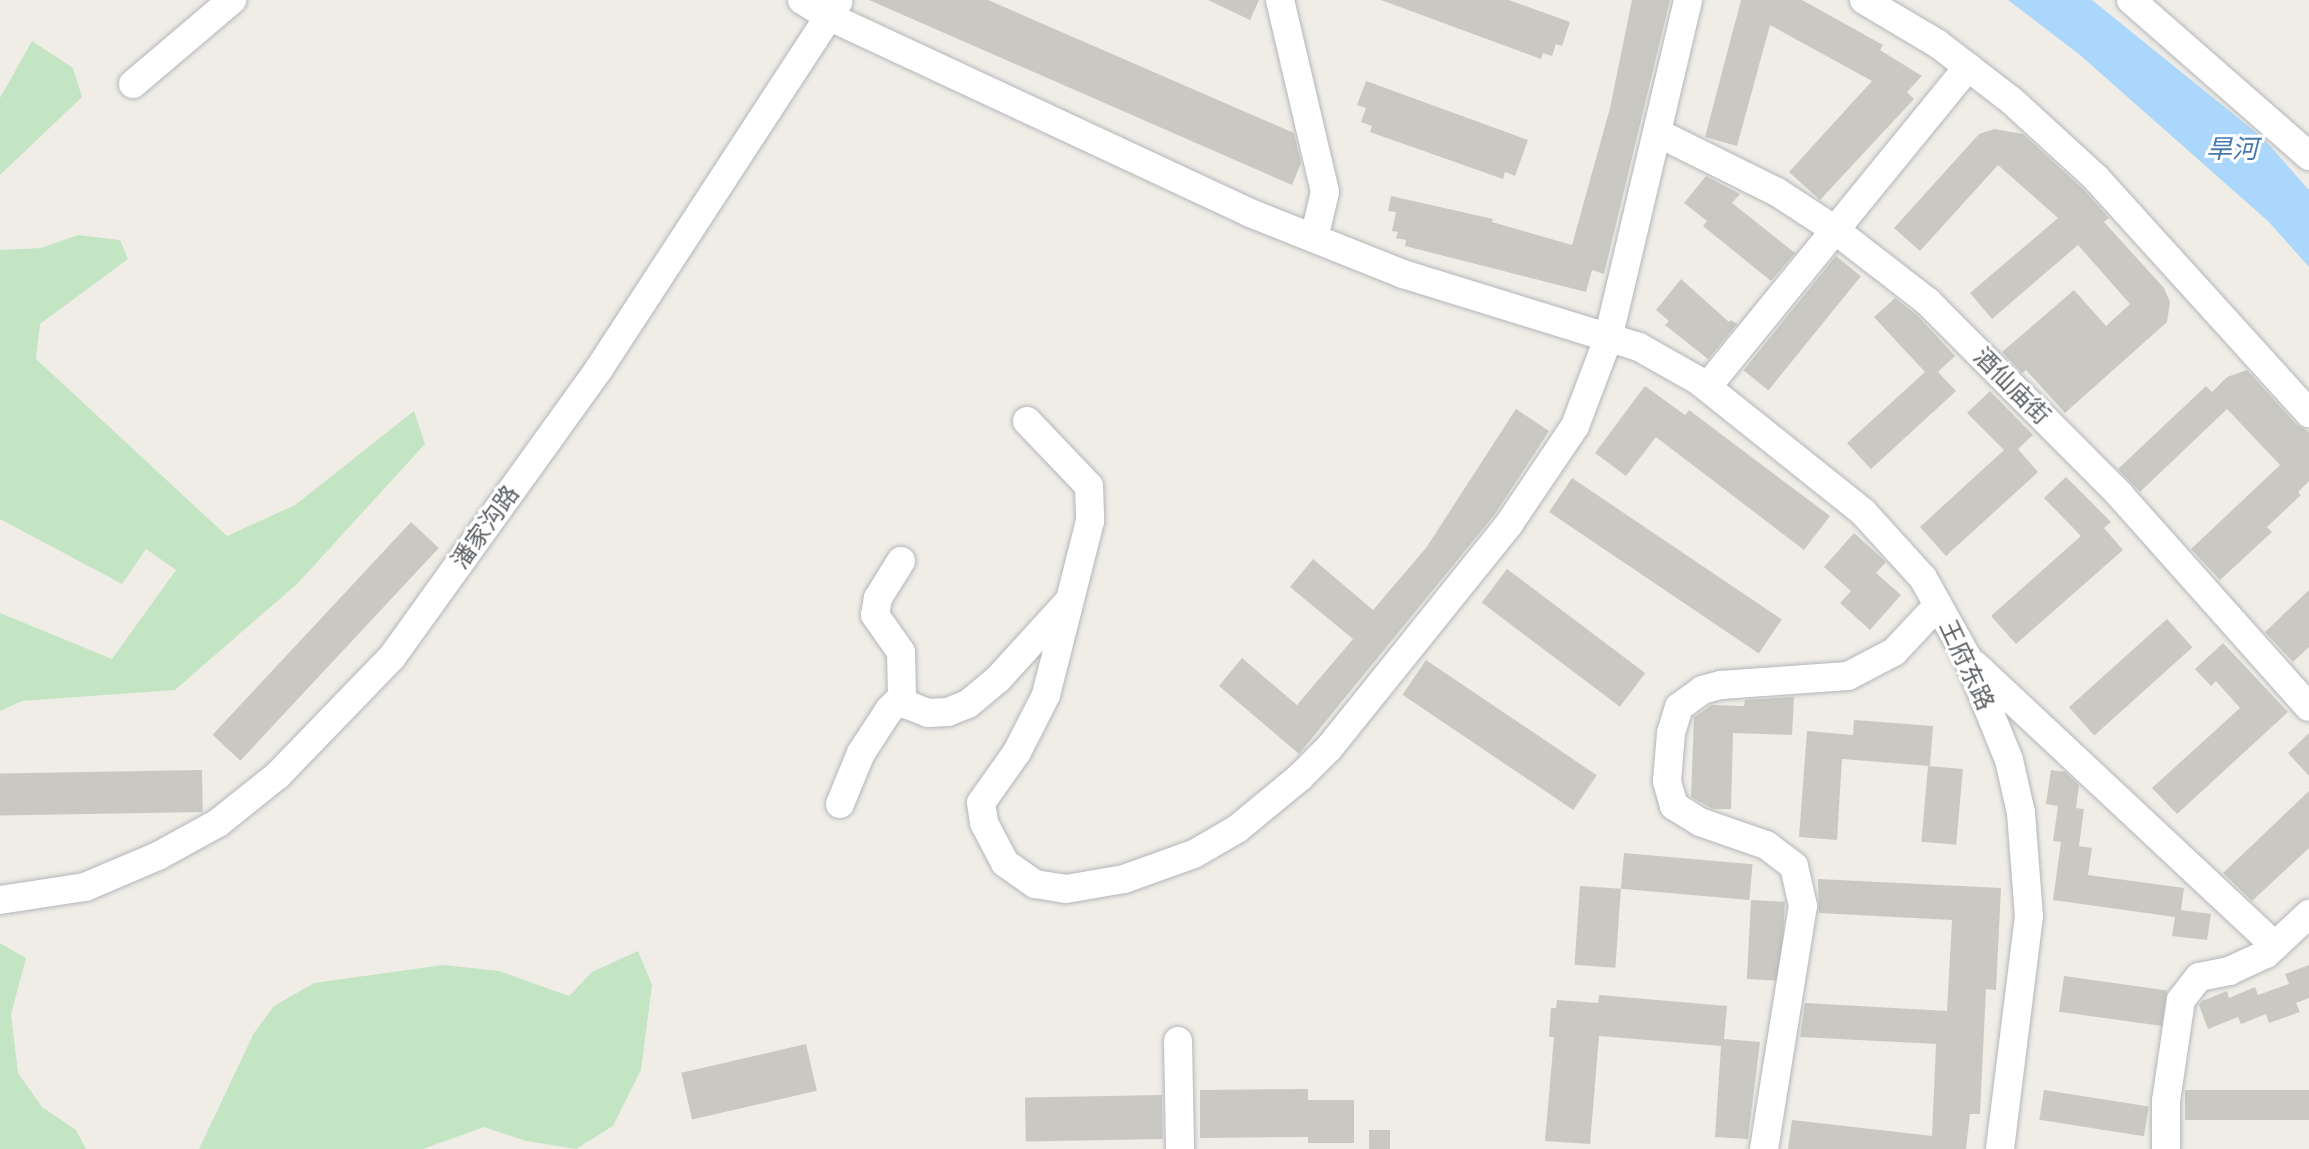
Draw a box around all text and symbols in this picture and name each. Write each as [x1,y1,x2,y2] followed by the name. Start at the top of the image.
[2206,134,2258,166] water label: 旱河
[1968,342,2056,430] street label: 酒仙庙街
[445,480,525,574] street label: 潘家沟路
[1934,615,2000,715] street label: 王府东路

